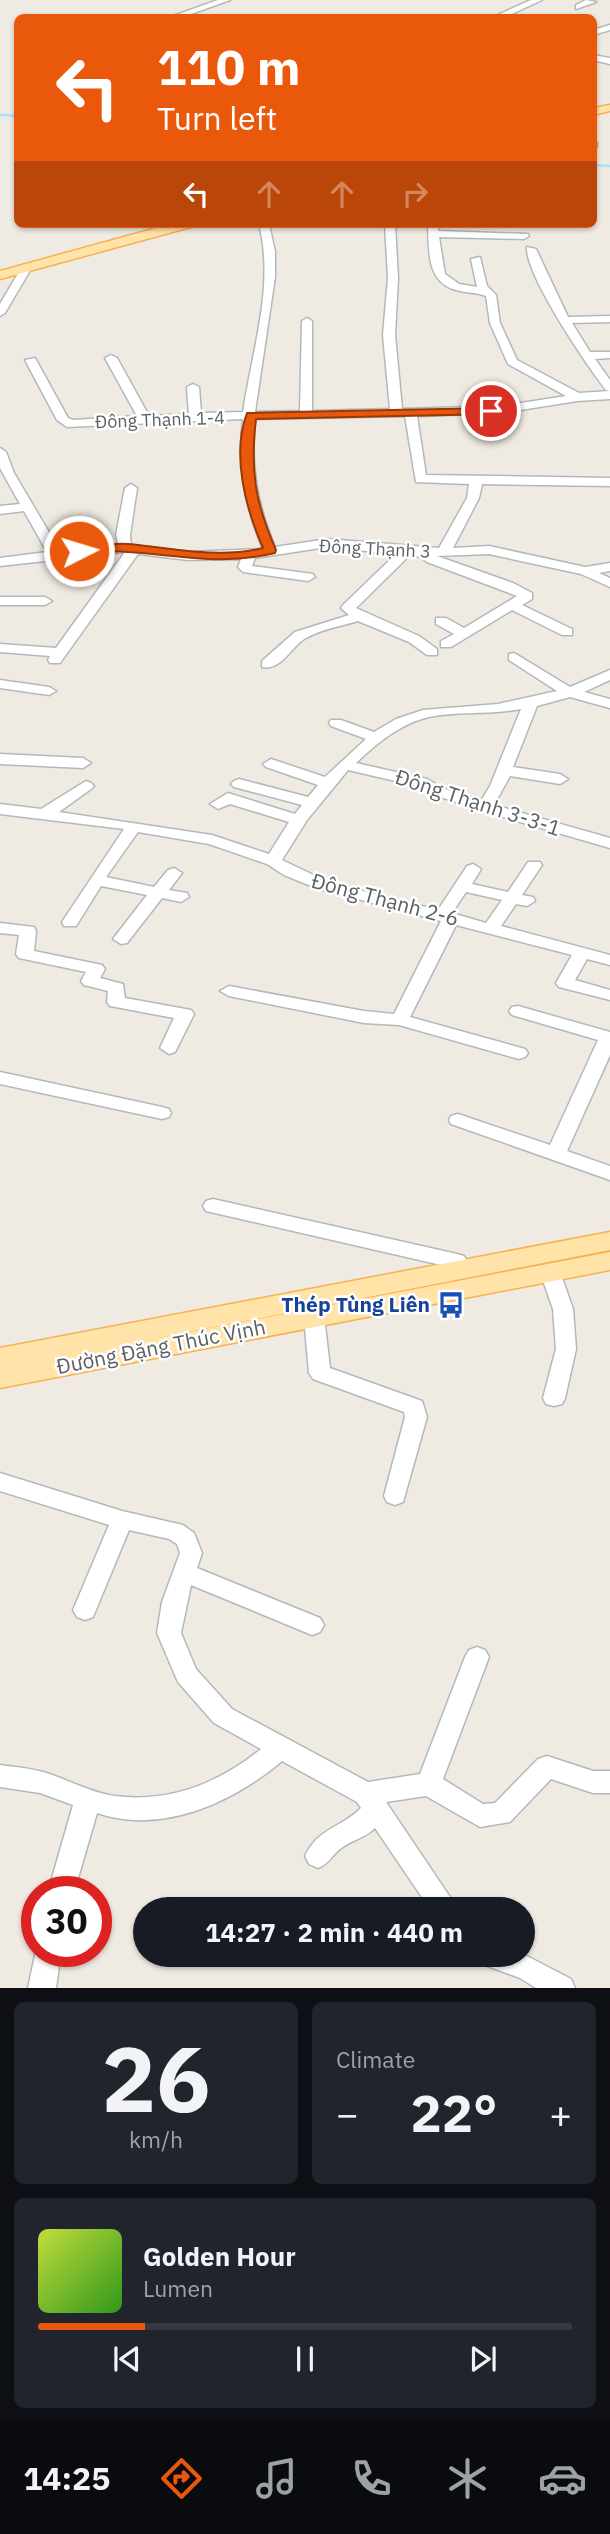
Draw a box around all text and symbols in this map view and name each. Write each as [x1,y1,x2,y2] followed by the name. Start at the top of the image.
[157,35,301,98] text: 110 m
[42,42,133,133] icon: left
[157,97,277,139] text: Turn left
[177,175,215,213] icon: left
[250,175,288,213] icon: ahead
[323,175,361,213] icon: ahead
[396,175,434,213] icon: right
[461,381,521,441] pin
[472,392,510,430] icon: arrive
[95,406,225,433] street label: Đông Thạnh 1-4
[42,514,116,588] position arrow
[319,534,431,563] street label: Đông Thạnh 3
[392,762,565,842] street label: Đông Thạnh 3-3-1
[308,866,462,932] street label: Đông Thạnh 2-6
[281,1290,430,1318] place label: Thép Tùng Liên
[436,1290,466,1320] bus stop icon: Thép Tùng Liên
[54,1312,268,1380] street label: Đường Đặng Thúc Vịnh
[21,1876,112,1967] speed limit sign: 30
[205,1915,463,1949] text: 14:27 · 2 min · 440 m
[101,2019,211,2137] text: 26
[336,2044,415,2074] text: Climate
[411,2079,497,2146] text: 22°
[336,2089,359,2138] text: −
[549,2089,572,2138] text: +
[129,2124,183,2154] text: km/h
[143,2239,296,2273] text: Golden Hour
[143,2273,213,2303] text: Lumen
[108,2340,146,2378] icon: previous
[286,2340,324,2378] icon: pause
[464,2340,502,2378] icon: next
[157,2454,206,2503] icon: directions
[252,2454,301,2503] icon: music
[347,2454,396,2503] icon: phone
[443,2454,492,2503] icon: climate
[538,2454,587,2503] icon: car
[23,2457,111,2499] text: 14:25

